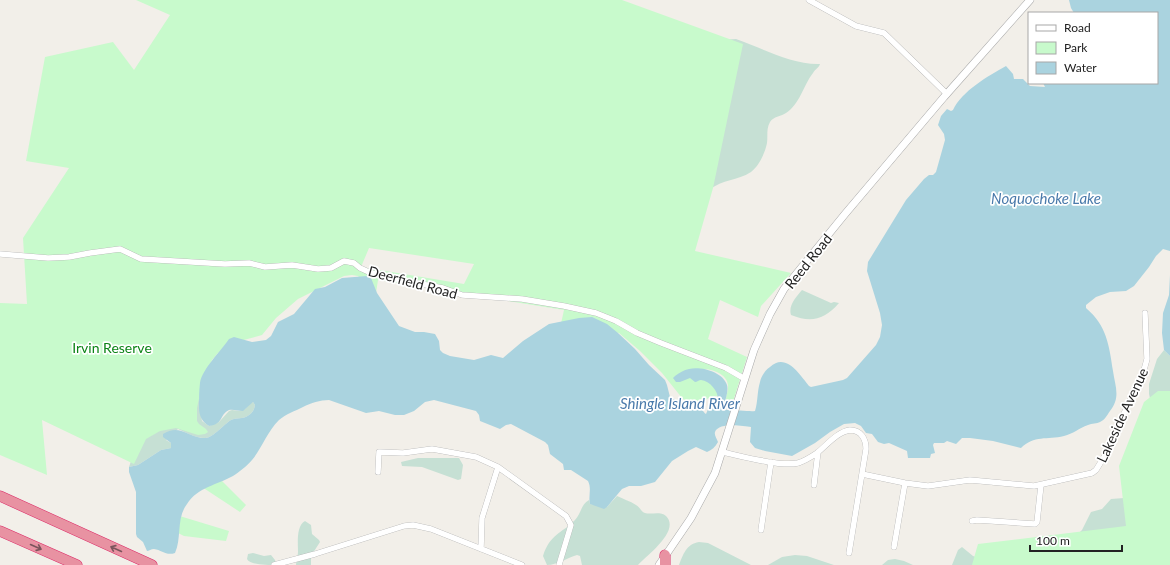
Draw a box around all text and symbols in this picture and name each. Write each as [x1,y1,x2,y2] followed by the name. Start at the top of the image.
[1028,12,1158,84] legend
[1064,20,1091,35] text: Road
[1064,40,1088,55] text: Park
[1064,60,1097,75] text: Water
[991,189,1101,207] water label: Noquochoke Lake
[781,230,835,292] street label: Reed Road
[367,262,459,302] street label: Deerfield Road
[72,339,152,356] park label: Irvin Reserve
[1093,365,1151,465] street label: Lakeside Avenue
[620,394,741,412] water label: Shingle Island River
[1030,527,1122,553] scale bar
[1036,533,1070,548] text: 100 m
[29,543,41,551] one-way arrow
[111,545,123,552] one-way arrow

